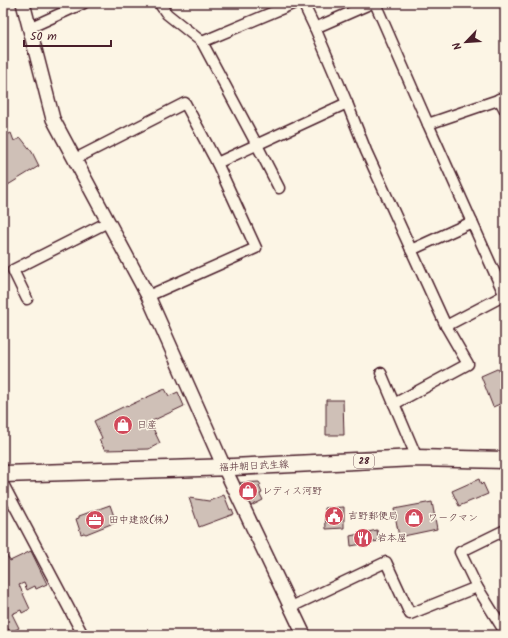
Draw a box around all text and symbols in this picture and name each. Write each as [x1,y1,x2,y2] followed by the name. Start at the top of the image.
[24,22,111,48] scale bar
[446,22,486,62] north arrow
[30,27,57,46] text: 50 m
[448,39,467,53] text: N
[112,414,134,436] shop icon: 日産
[137,417,157,433] place label: 日産
[354,454,374,468] road number: 28
[219,456,289,476] street label: 福井朝日武生線
[237,480,259,502] shop icon: レディス河野
[262,483,322,499] place label: レディス河野
[323,505,345,527] public building icon: 吉野郵便局
[403,507,425,529] shop icon: ワークマン
[348,508,398,524] place label: 吉野郵便局
[84,509,106,531] office icon: 田中建設(株)
[428,510,478,526] place label: ワークマン
[109,512,169,528] place label: 田中建設(株)
[352,527,374,549] restaurant icon: 岩本屋
[377,530,407,546] place label: 岩本屋

